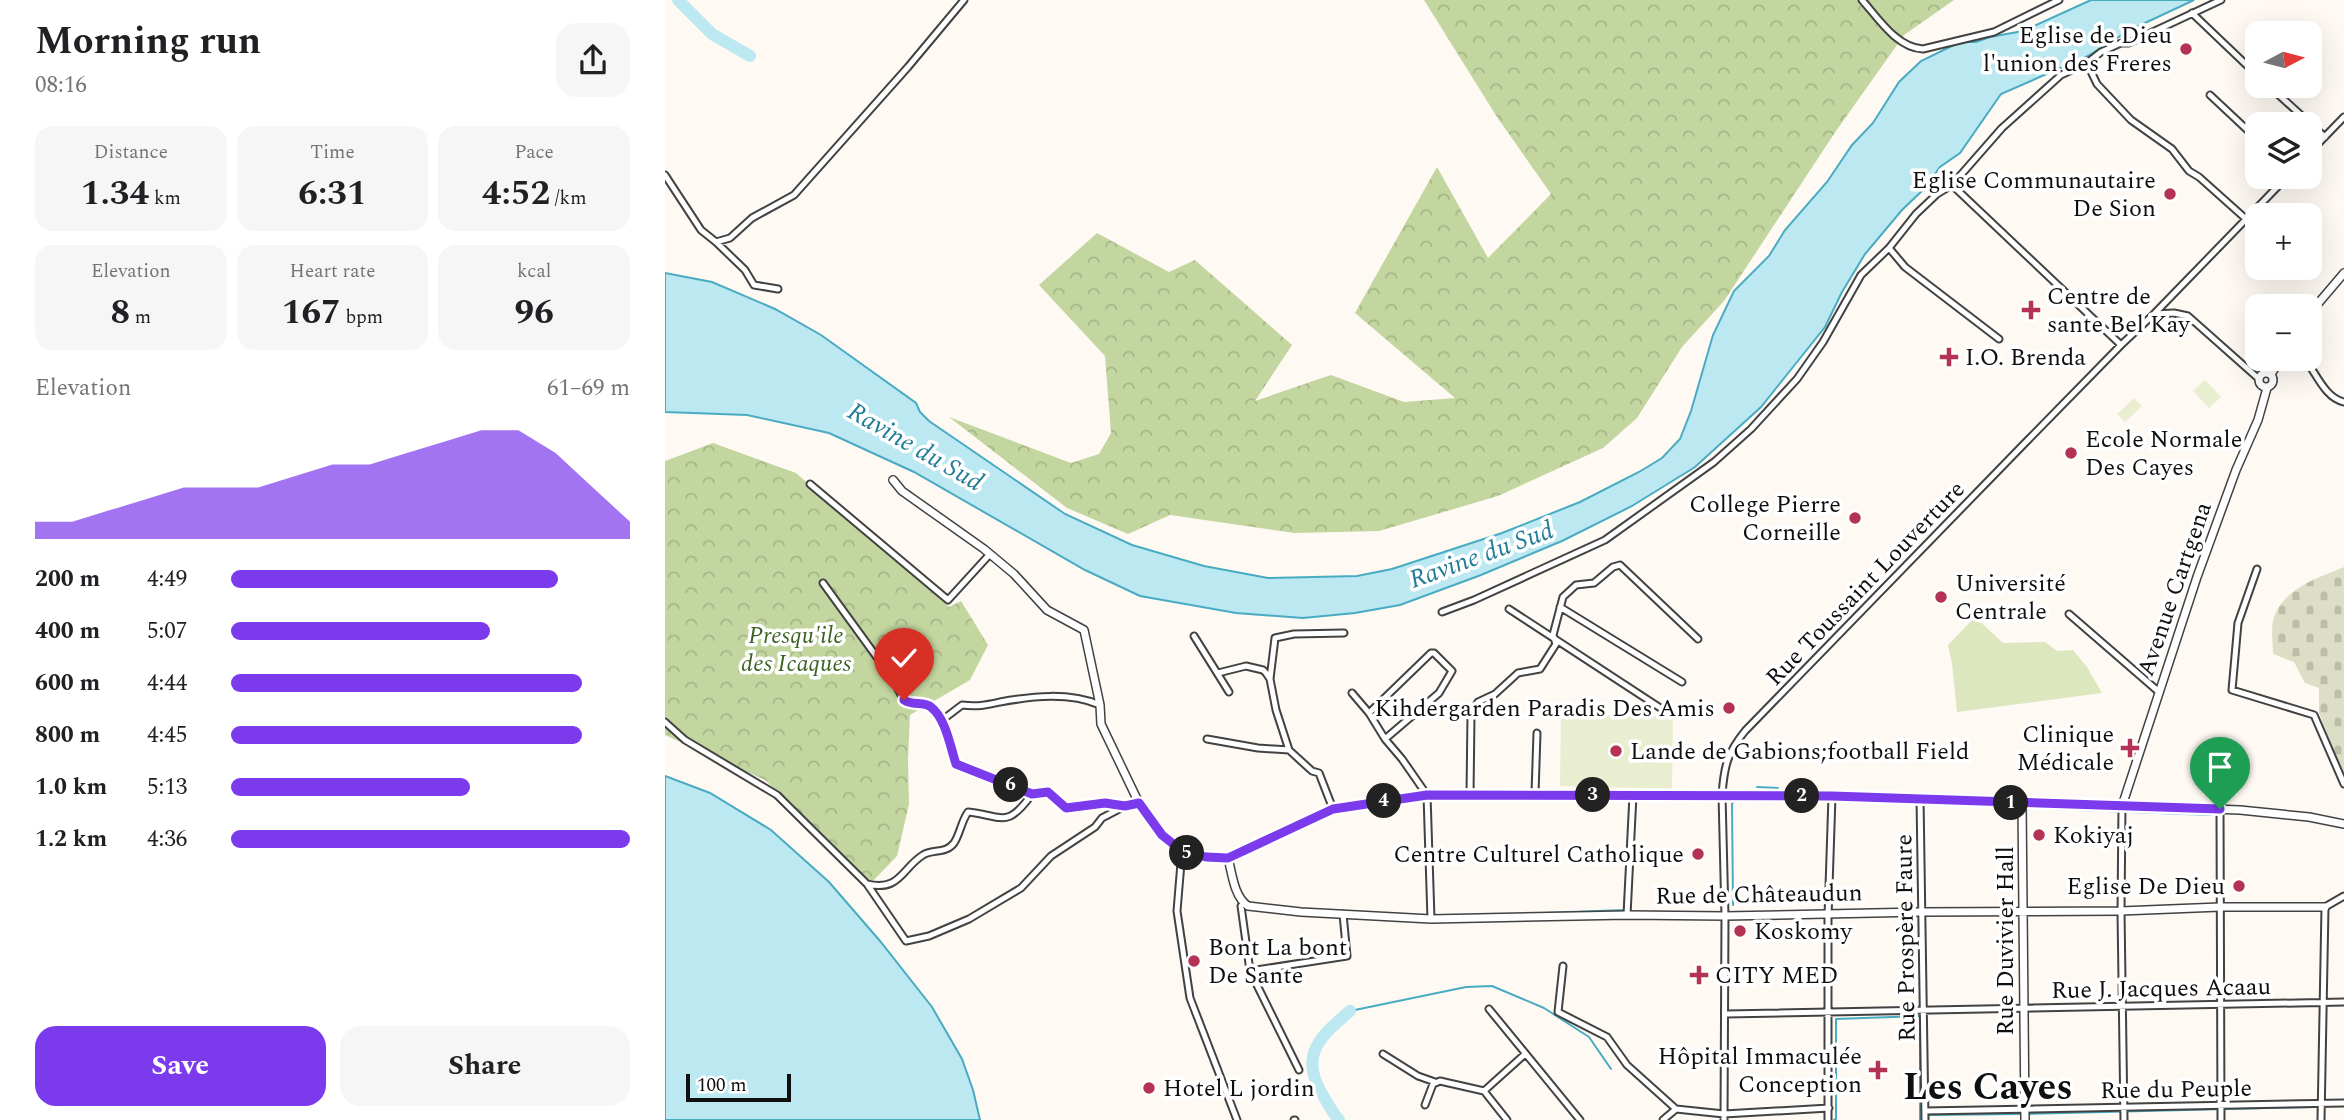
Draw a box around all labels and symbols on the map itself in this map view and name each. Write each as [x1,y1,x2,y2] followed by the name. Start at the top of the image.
[1983,18,2172,82] place label: Eglise de Dieu l'union des Freres
[2245,21,2322,98] north arrow
[2178,41,2194,57] marker: Eglise de Dieu l'union des Freres
[1912,163,2156,227] place label: Eglise Communautaire De Sion
[2162,186,2178,202] marker: Eglise Communautaire De Sion
[2047,279,2191,343] place label: Centre de sante Bel Kay
[2021,300,2041,320] marker: Centre de sante Bel Kay
[1965,340,2086,376] place label: I.O. Brenda
[1939,347,1959,367] marker: I.O. Brenda
[840,392,991,502] water label: Ravine du Sud
[2085,422,2242,486] place label: Ecole Normale Des Cayes
[2063,445,2079,461] marker: Ecole Normale Des Cayes
[1758,473,1974,695] street label: Rue Toussaint Louverture
[1689,487,1841,551] place label: College Pierre Corneille
[2128,497,2222,681] street label: Avenue Cartgena
[1404,510,1559,600] water label: Ravine du Sud
[1847,510,1863,526] marker: College Pierre Corneille
[1955,566,2066,630] place label: Université Centrale
[1933,589,1949,605] marker: Université Centrale
[741,618,852,682] park label: Presqu'ile des Icaques
[874,628,934,700] pin
[1374,691,1715,727] place label: Kihdergarden Paradis Des Amis
[1721,700,1737,716] marker: Kihdergarden Paradis Des Amis
[2017,717,2114,781] place label: Clinique Médicale
[1630,734,1969,770] place label: Lande de Gabions;football Field
[2190,737,2250,809] pin
[2120,738,2140,758] marker: Clinique Médicale
[1608,743,1624,759] marker: Lande de Gabions;football Field
[993,768,1029,802] pin: 6
[1576,778,1611,812] pin: 3
[1785,778,1819,814] pin: 2
[1367,784,1401,818] pin: 4
[1993,786,2029,820] pin: 1
[2053,818,2134,854] place label: Kokiyaj
[2031,827,2047,843] marker: Kokiyaj
[1886,834,1926,1042] street label: Rue Prospère Faure
[1169,836,1205,870] pin: 5
[1393,837,1684,873] place label: Centre Culturel Catholique
[1690,846,1706,862] marker: Centre Culturel Catholique
[1988,846,2024,1036] street label: Rue Duvivier Hall
[2067,869,2225,905] place label: Eglise De Dieu
[1655,875,1863,915] street label: Rue de Châteaudun
[2231,878,2247,894] marker: Eglise De Dieu
[1754,914,1853,950] place label: Koskomy
[1732,923,1748,939] marker: Koskomy
[1208,930,1347,994] place label: Bont La bont De Sante
[1186,953,1202,969] marker: Bont La bont De Sante
[1715,958,1838,994] place label: CITY MED
[1689,965,1709,985] marker: CITY MED
[2051,969,2271,1009] street label: Rue J. Jacques Acaau
[1658,1039,1862,1103] place label: Hôpital Immaculée Conception
[1903,1059,2073,1117] district label: Les Cayes
[1868,1060,1888,1080] marker: Hôpital Immaculée Conception
[686,1071,791,1103] scale bar
[1163,1071,1315,1107] place label: Hotel L jordin
[2100,1071,2252,1109] street label: Rue du Peuple
[1141,1080,1157,1096] marker: Hotel L jordin

